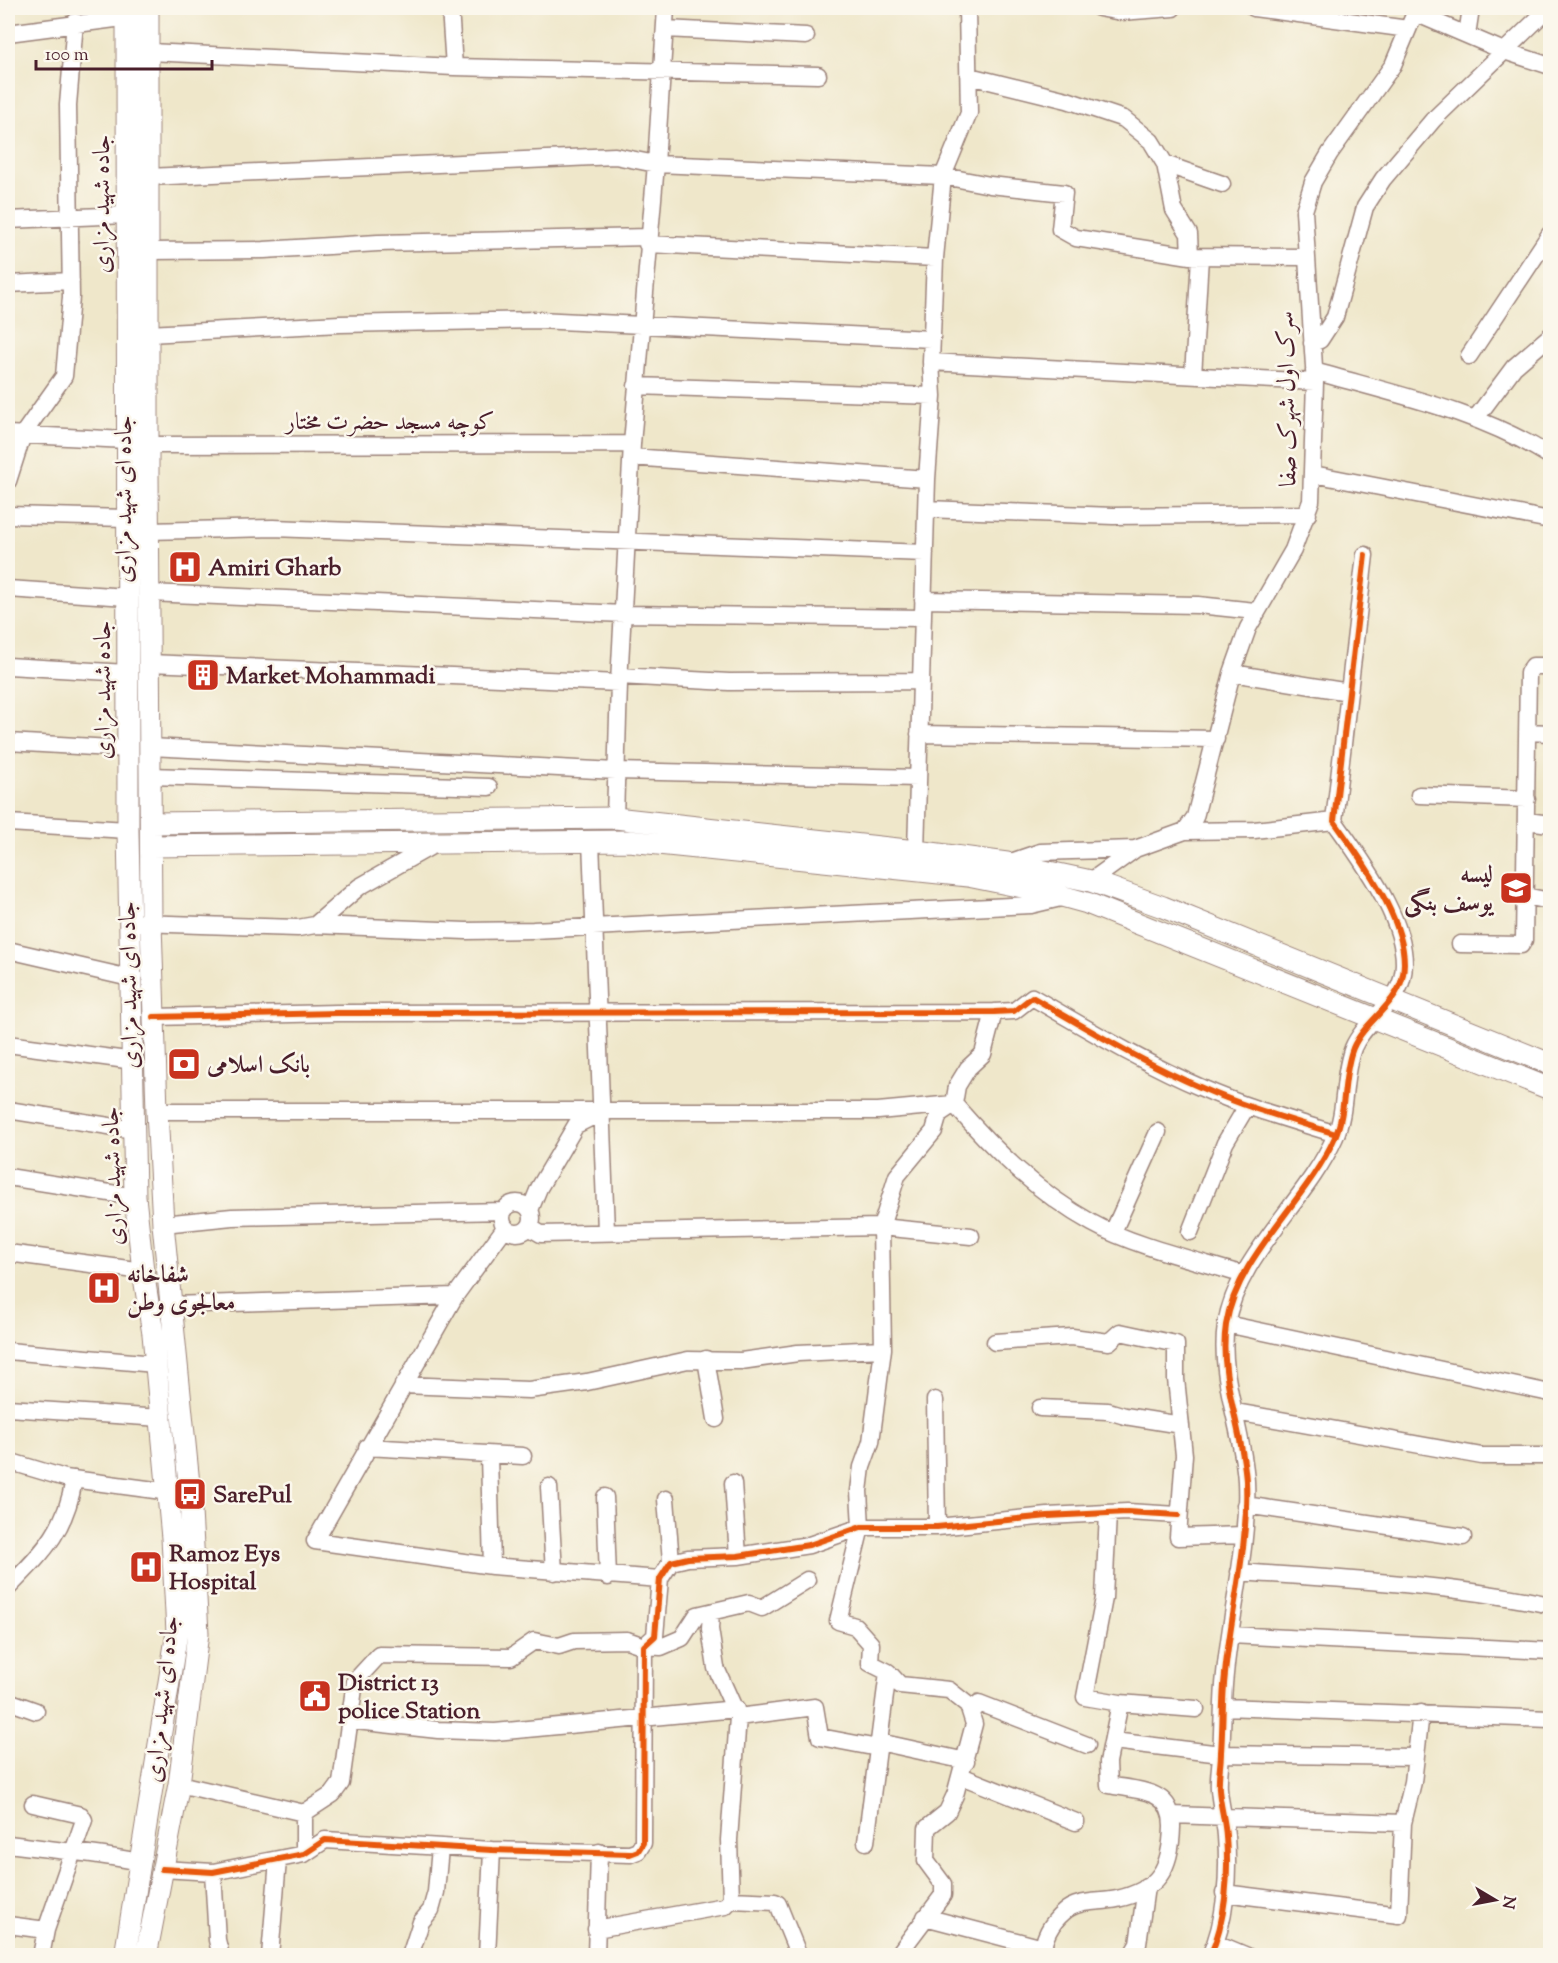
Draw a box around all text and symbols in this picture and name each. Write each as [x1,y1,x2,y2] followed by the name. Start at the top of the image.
[36,33,212,71] scale bar
[45,43,89,69] text: 100 m
[86,134,120,274] street label: جاده شهید مزاری
[1269,311,1307,487] street label: سرک اول شهرک صفا
[283,406,495,440] street label: کوچه مسجد حضرت مختار
[108,415,142,583] street label: جاده ای شهید مزاری
[167,549,203,585] hospital icon: Amiri Gharb
[208,552,341,586] place label: Amiri Gharb
[87,620,121,760] street label: جاده شهید مزاری
[185,657,221,693] building icon: Market Mohammadi
[226,660,436,694] place label: Market Mohammadi
[1404,859,1494,921] place label: لیسه یوسف بنگی
[1498,870,1534,906] school or university icon: لیسه یوسف بنگی
[112,901,148,1069] street label: جاده ای شهید مزاری
[166,1046,202,1082] bank icon: بانک اسلامی
[206,1049,310,1083] place label: بانک اسلامی
[95,1106,133,1246] street label: جاده شهید مزاری
[127,1259,235,1321] place label: شفاخانه معالجوی وطن
[86,1270,122,1306] hospital icon: شفاخانه معالجوی وطن
[172,1476,208,1512] bus stop icon: SarePul
[213,1479,292,1513] place label: SarePul
[169,1538,280,1600] place label: Ramoz Eys Hospital
[128,1549,164,1585] hospital icon: Ramoz Eys Hospital
[137,1614,189,1784] street label: جاده ای شهید مزاری
[338,1667,481,1729] place label: District 13 police Station
[297,1678,333,1714] public building icon: District 13 police Station
[1465,1870,1525,1930] north arrow
[1495,1894,1520,1911] text: N

